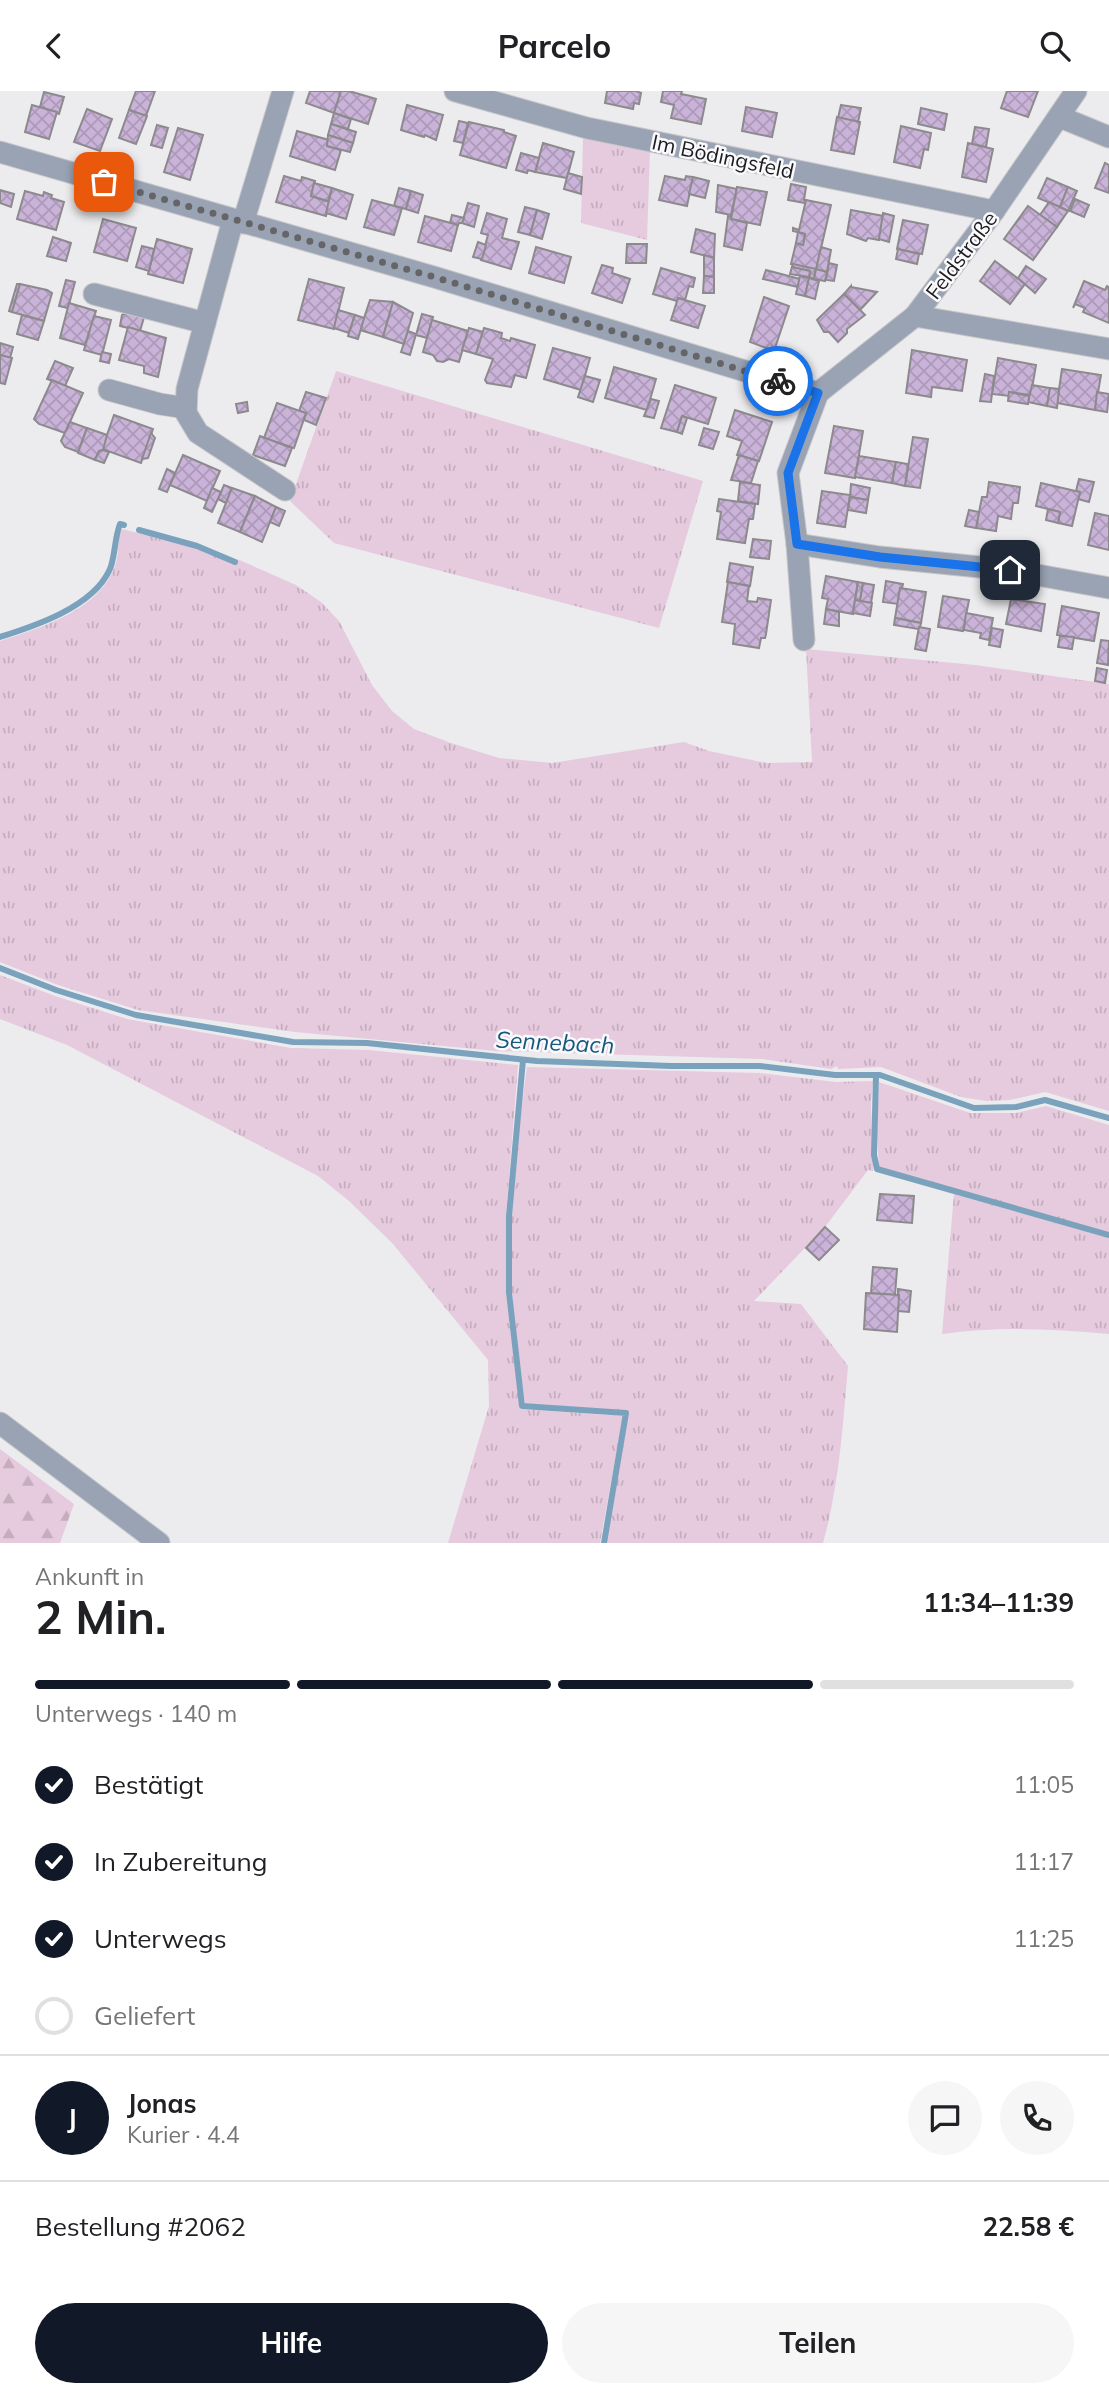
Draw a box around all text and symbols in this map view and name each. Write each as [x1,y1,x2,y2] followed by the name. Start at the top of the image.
[498,26,611,66] text: Parcelo
[35,27,73,65] icon: back
[1036,27,1074,65] icon: search
[650,128,796,184] street label: Im Bödingsfeld
[74,152,134,212] pin
[85,163,123,201] icon: bag
[920,206,1002,304] street label: Feldstraße
[743,346,813,416] courier
[759,362,797,400] icon: bike
[980,540,1040,600] pin
[991,551,1029,589] icon: home
[495,1024,615,1060] water label: Sennebach
[35,1562,144,1591] text: Ankunft in
[923,1586,1074,1619] text: 11:34–11:39
[35,1588,166,1646] text: 2 Min.
[35,1699,237,1728] text: Unterwegs · 140 m
[35,1766,73,1804] icon: check
[94,1768,203,1801] text: Bestätigt
[1014,1770,1074,1799] text: 11:05
[35,1843,73,1881] icon: check
[94,1845,267,1878] text: In Zubereitung
[1014,1847,1074,1876] text: 11:17
[35,1920,73,1958] icon: check
[94,1922,227,1955] text: Unterwegs
[1014,1924,1074,1953] text: 11:25
[94,1999,195,2032] text: Geliefert
[908,2081,982,2155] button: chat
[1000,2081,1074,2155] button: phone
[127,2087,197,2120] text: Jonas
[67,2102,77,2135] text: J
[127,2120,239,2149] text: Kurier · 4.4
[35,2210,246,2243] text: Bestellung #2062
[982,2210,1074,2243] text: 22.58 €
[35,2303,548,2383] button: Hilfe
[562,2303,1074,2383] button: Teilen

